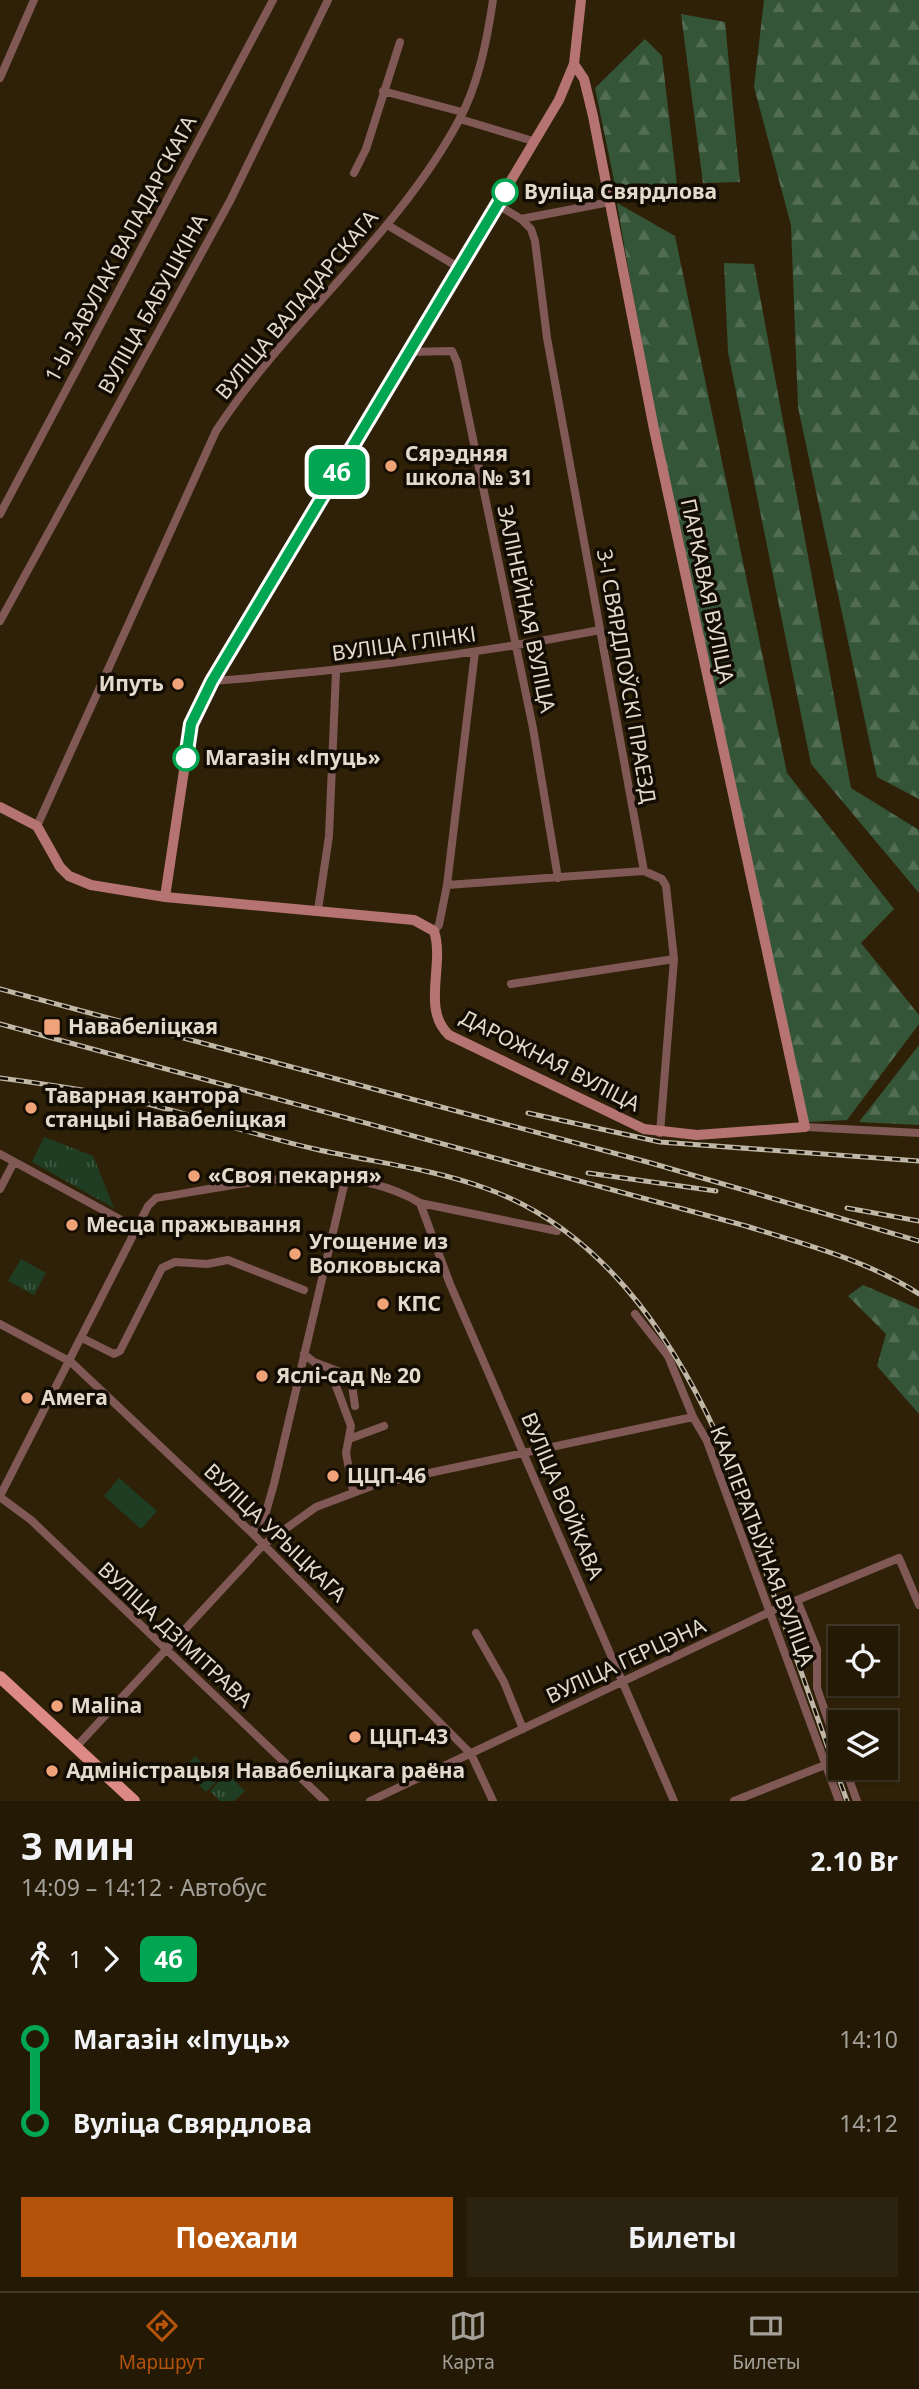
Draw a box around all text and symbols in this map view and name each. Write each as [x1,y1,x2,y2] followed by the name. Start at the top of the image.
[38,110,203,387] street label: 1-Ы ЗАВУЛАК ВАЛАДАРСКАГА
[524,177,717,205] place label: Вуліца Свярдлова
[492,179,518,205] marker: Вуліца Свярдлова
[209,203,384,405] street label: ВУЛІЦА ВАЛАДАРСКАГА
[91,208,214,398] street label: ВУЛІЦА БАБУШКІНА
[405,439,533,491] place label: Сярэдняя школа № 31
[306,449,368,495] line badge: 4б
[323,455,351,488] text: 4б
[383,458,399,474] marker: Сярэдняя школа № 31
[675,496,741,686] street label: ПАРКАВАЯ ВУЛІЦА
[491,502,563,716] street label: ЗАЛІНЕЙНАЯ ВУЛІЦА
[591,547,663,806] street label: 3-І СВЯРДЛОЎСКІ ПРАЕЗД
[330,619,478,667] street label: ВУЛІЦА ГЛІНКІ
[99,669,164,697] place label: Ипуть
[170,676,186,692] marker: Ипуть
[205,743,381,771] place label: Магазін «Іпуць»
[173,745,199,771] marker: Магазін «Іпуць»
[456,1003,646,1118] street label: ДАРОЖНАЯ ВУЛІЦА
[68,1012,218,1040] place label: Навабеліцкая
[42,1017,62,1037] marker: Навабеліцкая
[45,1081,286,1133] place label: Таварная кантора станцыі Навабеліцкая
[23,1100,39,1116] marker: Таварная кантора станцыі Навабеліцкая
[208,1161,382,1189] place label: «Своя пекарня»
[186,1168,202,1184] marker: «Своя пекарня»
[86,1210,301,1238] place label: Месца пражывання
[64,1217,80,1233] marker: Месца пражывання
[309,1227,448,1279] place label: Угощение из Волковыска
[287,1246,303,1262] marker: Угощение из Волковыска
[397,1289,441,1317] place label: КПС
[375,1296,391,1312] marker: КПС
[276,1361,421,1389] place label: Яслі-сад № 20
[254,1368,270,1384] marker: Яслі-сад № 20
[41,1383,108,1411] place label: Амега
[19,1390,35,1406] marker: Амега
[515,1408,611,1584] street label: ВУЛІЦА ВОЙКАВА
[704,1422,822,1670] street label: КААПЕРАТЫЎНАЯ ВУЛІЦА
[198,1457,353,1608] street label: ВУЛІЦА УРЫЦКАГА
[347,1461,426,1489] place label: ЦЦП-46
[325,1468,341,1484] marker: ЦЦП-46
[92,1555,259,1714] street label: ВУЛІЦА ДЗІМІТРАВА
[541,1611,710,1709] street label: ВУЛІЦА ГЕРЦЭНА
[828,1626,898,1780] map controls
[828,1626,898,1696] button: locate
[71,1691,142,1719] place label: Malina
[49,1698,65,1714] marker: Malina
[828,1710,898,1780] button: layers
[369,1722,448,1750] place label: ЦЦП-43
[347,1729,363,1745] marker: ЦЦП-43
[66,1756,465,1784] place label: Адміністрацыя Навабеліцкага раёна
[44,1763,60,1779] marker: Адміністрацыя Навабеліцкага раёна
[21,1819,135,1871] text: 3 мин
[810,1843,898,1879] text: 2.10 Br
[21,1871,267,1903] text: 14:09 – 14:12 · Автобус
[21,1940,59,1978] icon: walk
[92,1940,130,1978] icon: forward
[154,1942,183,1975] text: 4б
[69,1943,82,1975] text: 1
[73,2021,290,2057] text: Магазін «Іпуць»
[839,2023,898,2055] text: 14:10
[73,2105,312,2141] text: Вуліца Свярдлова
[839,2107,898,2139] text: 14:12
[21,2197,453,2277] button: Поехали
[467,2197,898,2277] button: Билеты
[119,2307,204,2375] tab: Маршрут
[442,2307,495,2375] tab: Карта
[732,2307,800,2375] tab: Билеты

